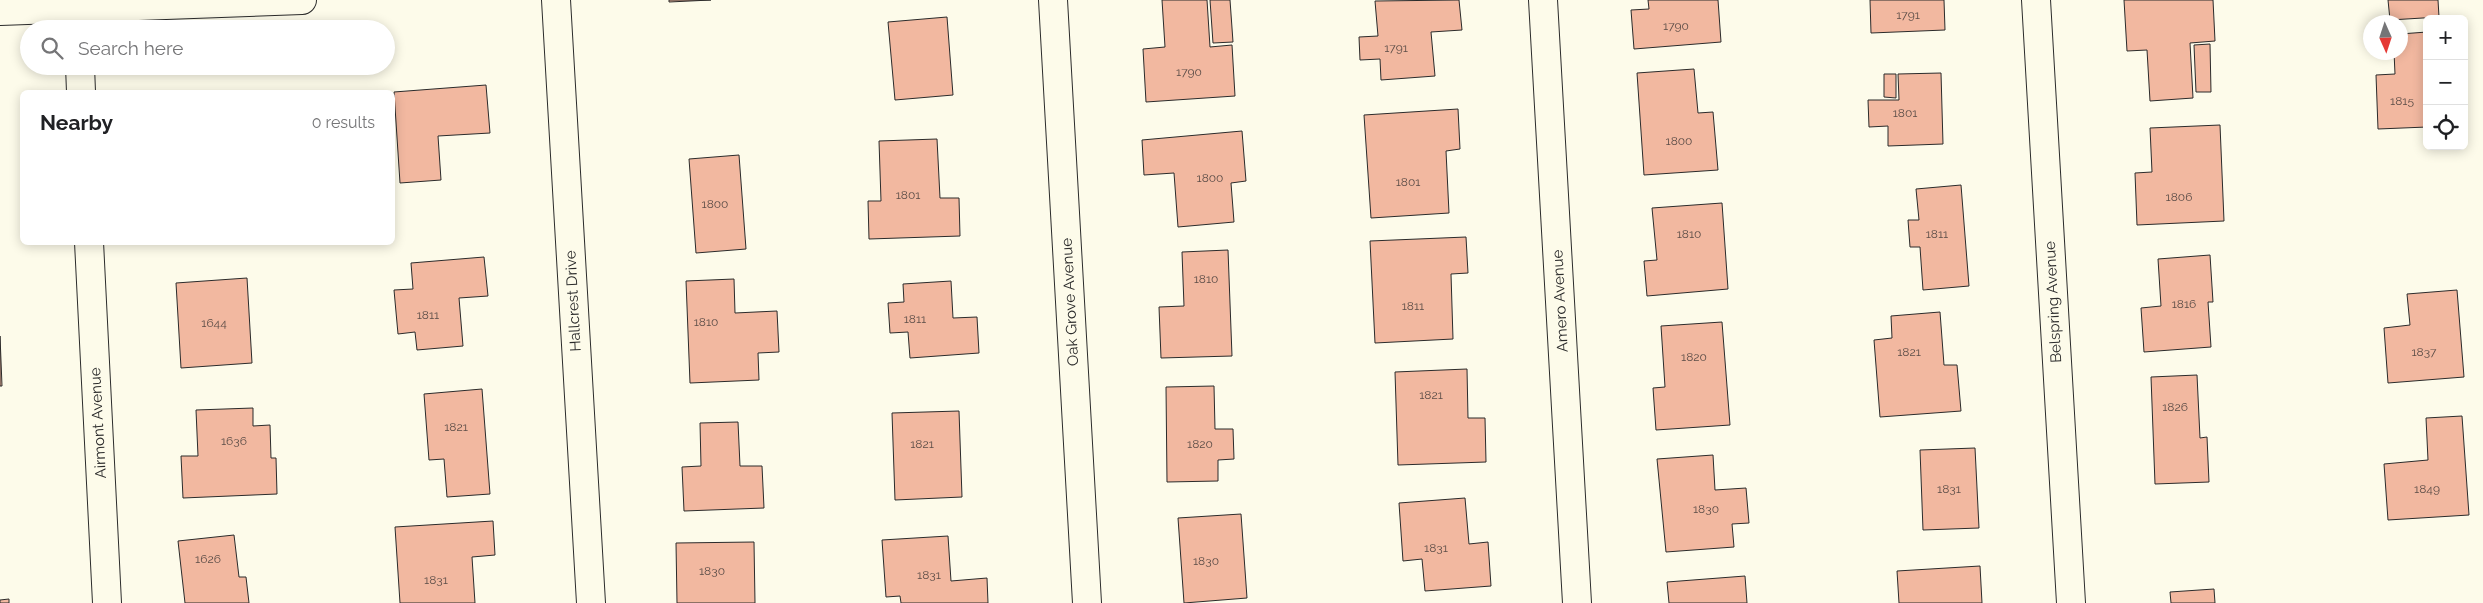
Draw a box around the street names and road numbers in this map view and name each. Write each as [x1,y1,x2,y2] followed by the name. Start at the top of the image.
[1058,237,1082,366] street label: Oak Grove Avenue
[2041,240,2065,363] street label: Belspring Avenue
[1548,249,1572,353] street label: Amero Avenue
[561,250,585,352] street label: Hallcrest Drive
[86,367,110,479] street label: Airmont Avenue

